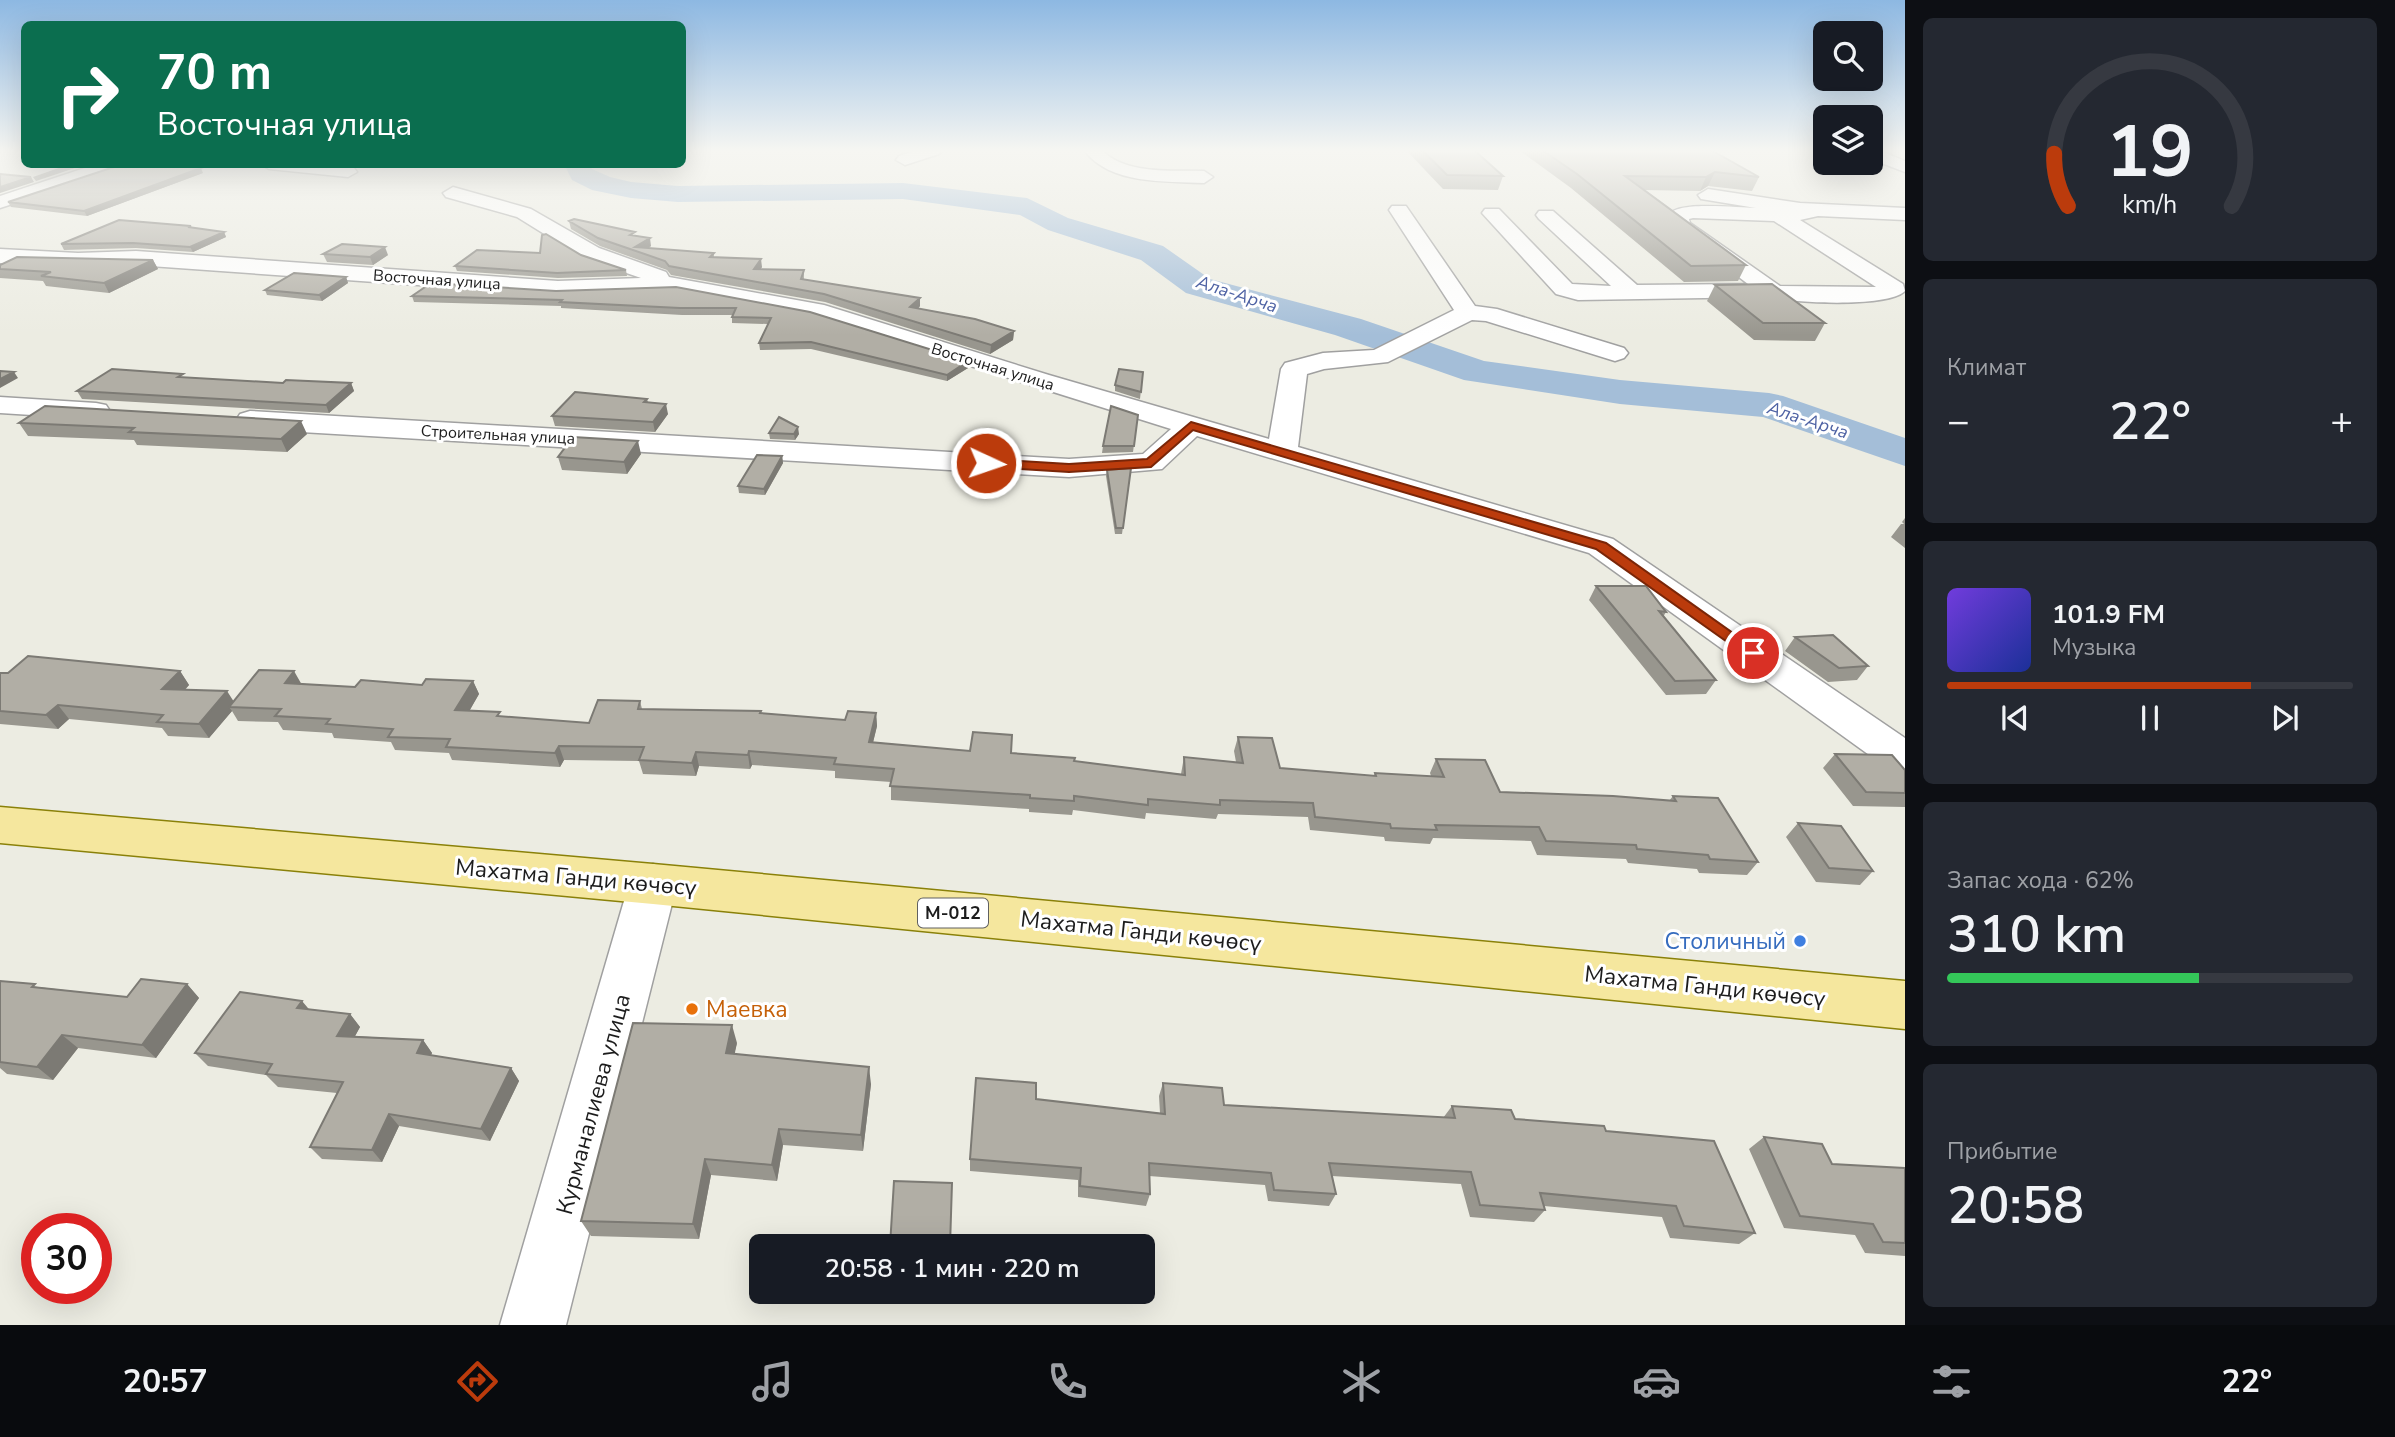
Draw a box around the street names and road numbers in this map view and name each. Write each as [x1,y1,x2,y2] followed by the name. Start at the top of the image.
[372,265,501,295] street label: Восточная улица
[928,338,1057,396] street label: Восточная улица
[420,420,576,450] street label: Строительная улица
[454,852,698,903] street label: Махатма Ганди көчөсү
[918,898,988,928] road number: М-012
[1019,903,1263,960] street label: Махатма Ганди көчөсү
[1583,958,1827,1015] street label: Махатма Ганди көчөсү
[549,990,638,1218] street label: Курманалиева улица

